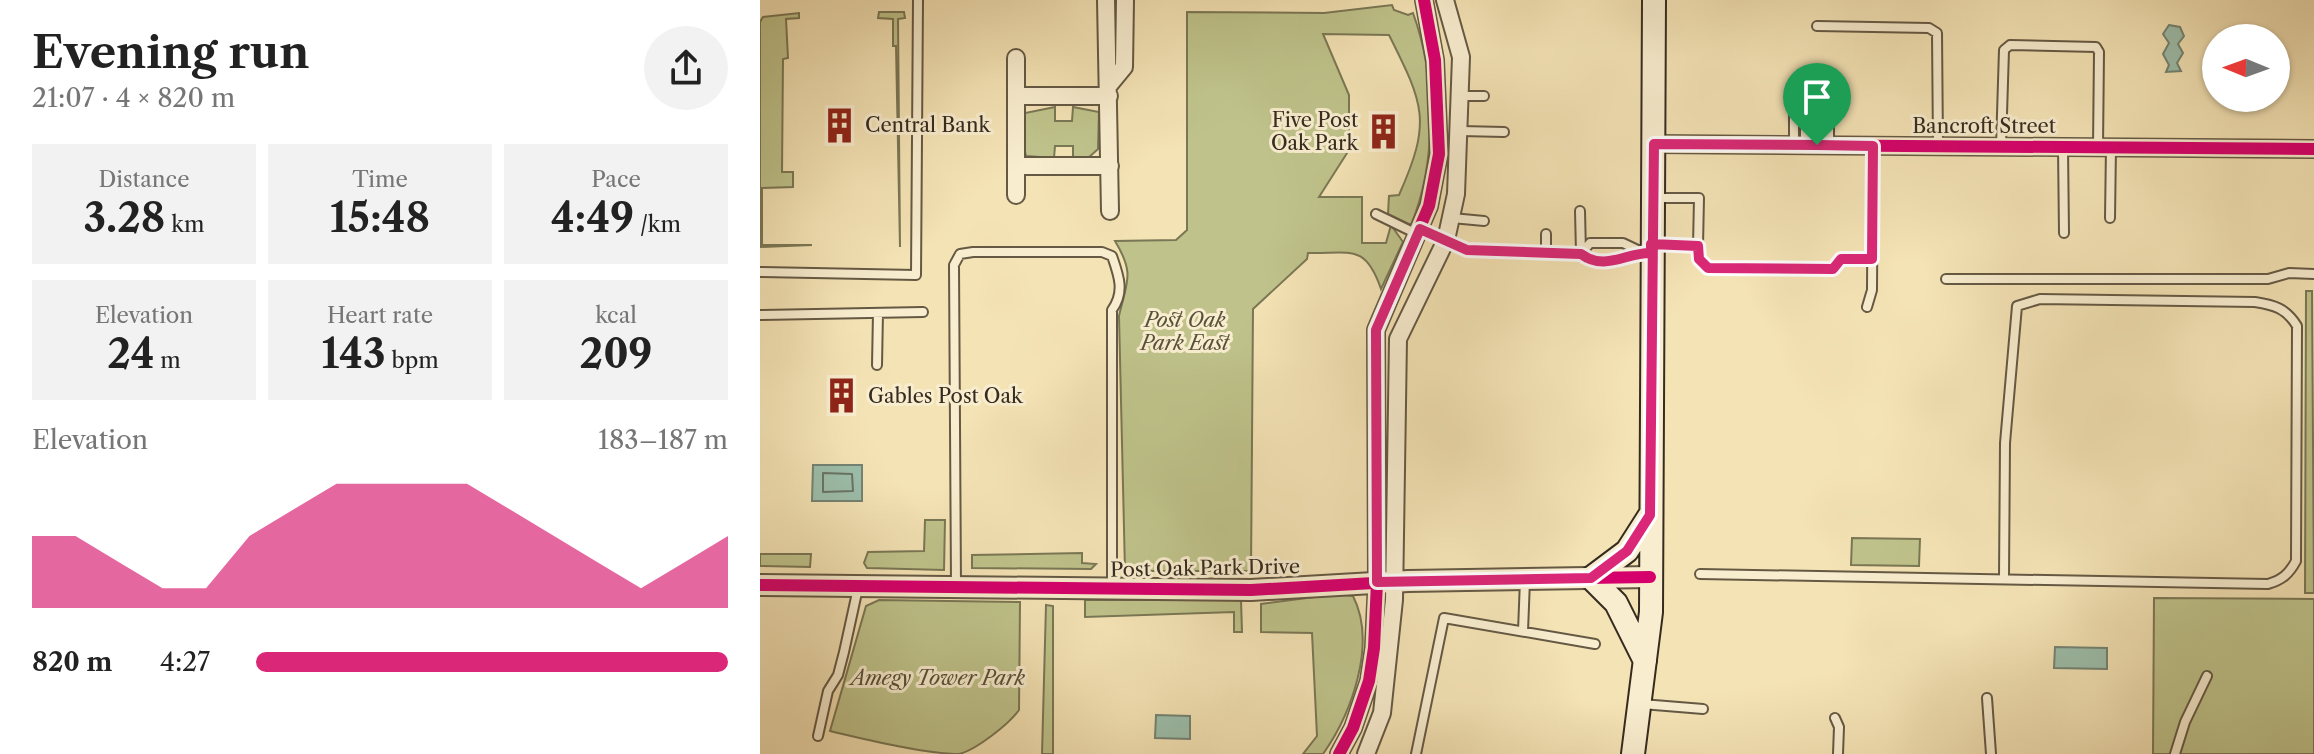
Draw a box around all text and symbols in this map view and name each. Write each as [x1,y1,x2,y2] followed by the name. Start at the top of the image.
[2202,24,2290,112] north arrow
[2202,24,2290,112] map controls
[32,25,309,79] text: Evening run
[644,26,728,110] button: share
[1783,63,1851,145] pin
[1795,75,1839,119] icon: arrive
[32,82,235,114] text: 21:07 · 4 × 820 m
[820,106,858,144] building icon: Central Bank
[1271,108,1359,155] place label: Five Post Oak Park
[865,113,991,137] place label: Central Bank
[1365,113,1403,151] building icon: Five Post Oak Park
[1912,114,2056,138] street label: Bancroft Street
[98,166,190,193] text: Distance
[352,166,408,193] text: Time
[591,166,641,193] text: Pace
[84,193,165,242] text: 3.28
[330,193,430,242] text: 15:48
[551,193,634,242] text: 4:49
[165,211,204,238] text: km
[634,211,681,238] text: /km
[95,302,193,329] text: Elevation
[327,302,433,329] text: Heart rate
[595,302,637,329] text: kcal
[1139,308,1230,355] park label: Post Oak Park East
[107,329,154,378] text: 24
[321,329,386,378] text: 143
[580,329,652,378] text: 209
[154,347,181,374] text: m
[386,347,439,374] text: bpm
[823,377,861,415] building icon: Gables Post Oak
[868,384,1024,408] place label: Gables Post Oak
[32,424,148,456] text: Elevation
[598,424,728,456] text: 183–187 m
[1110,554,1300,582] street label: Post Oak Park Drive
[32,646,112,678] text: 820 m
[160,646,210,678] text: 4:27
[848,666,1026,690] park label: Amegy Tower Park

